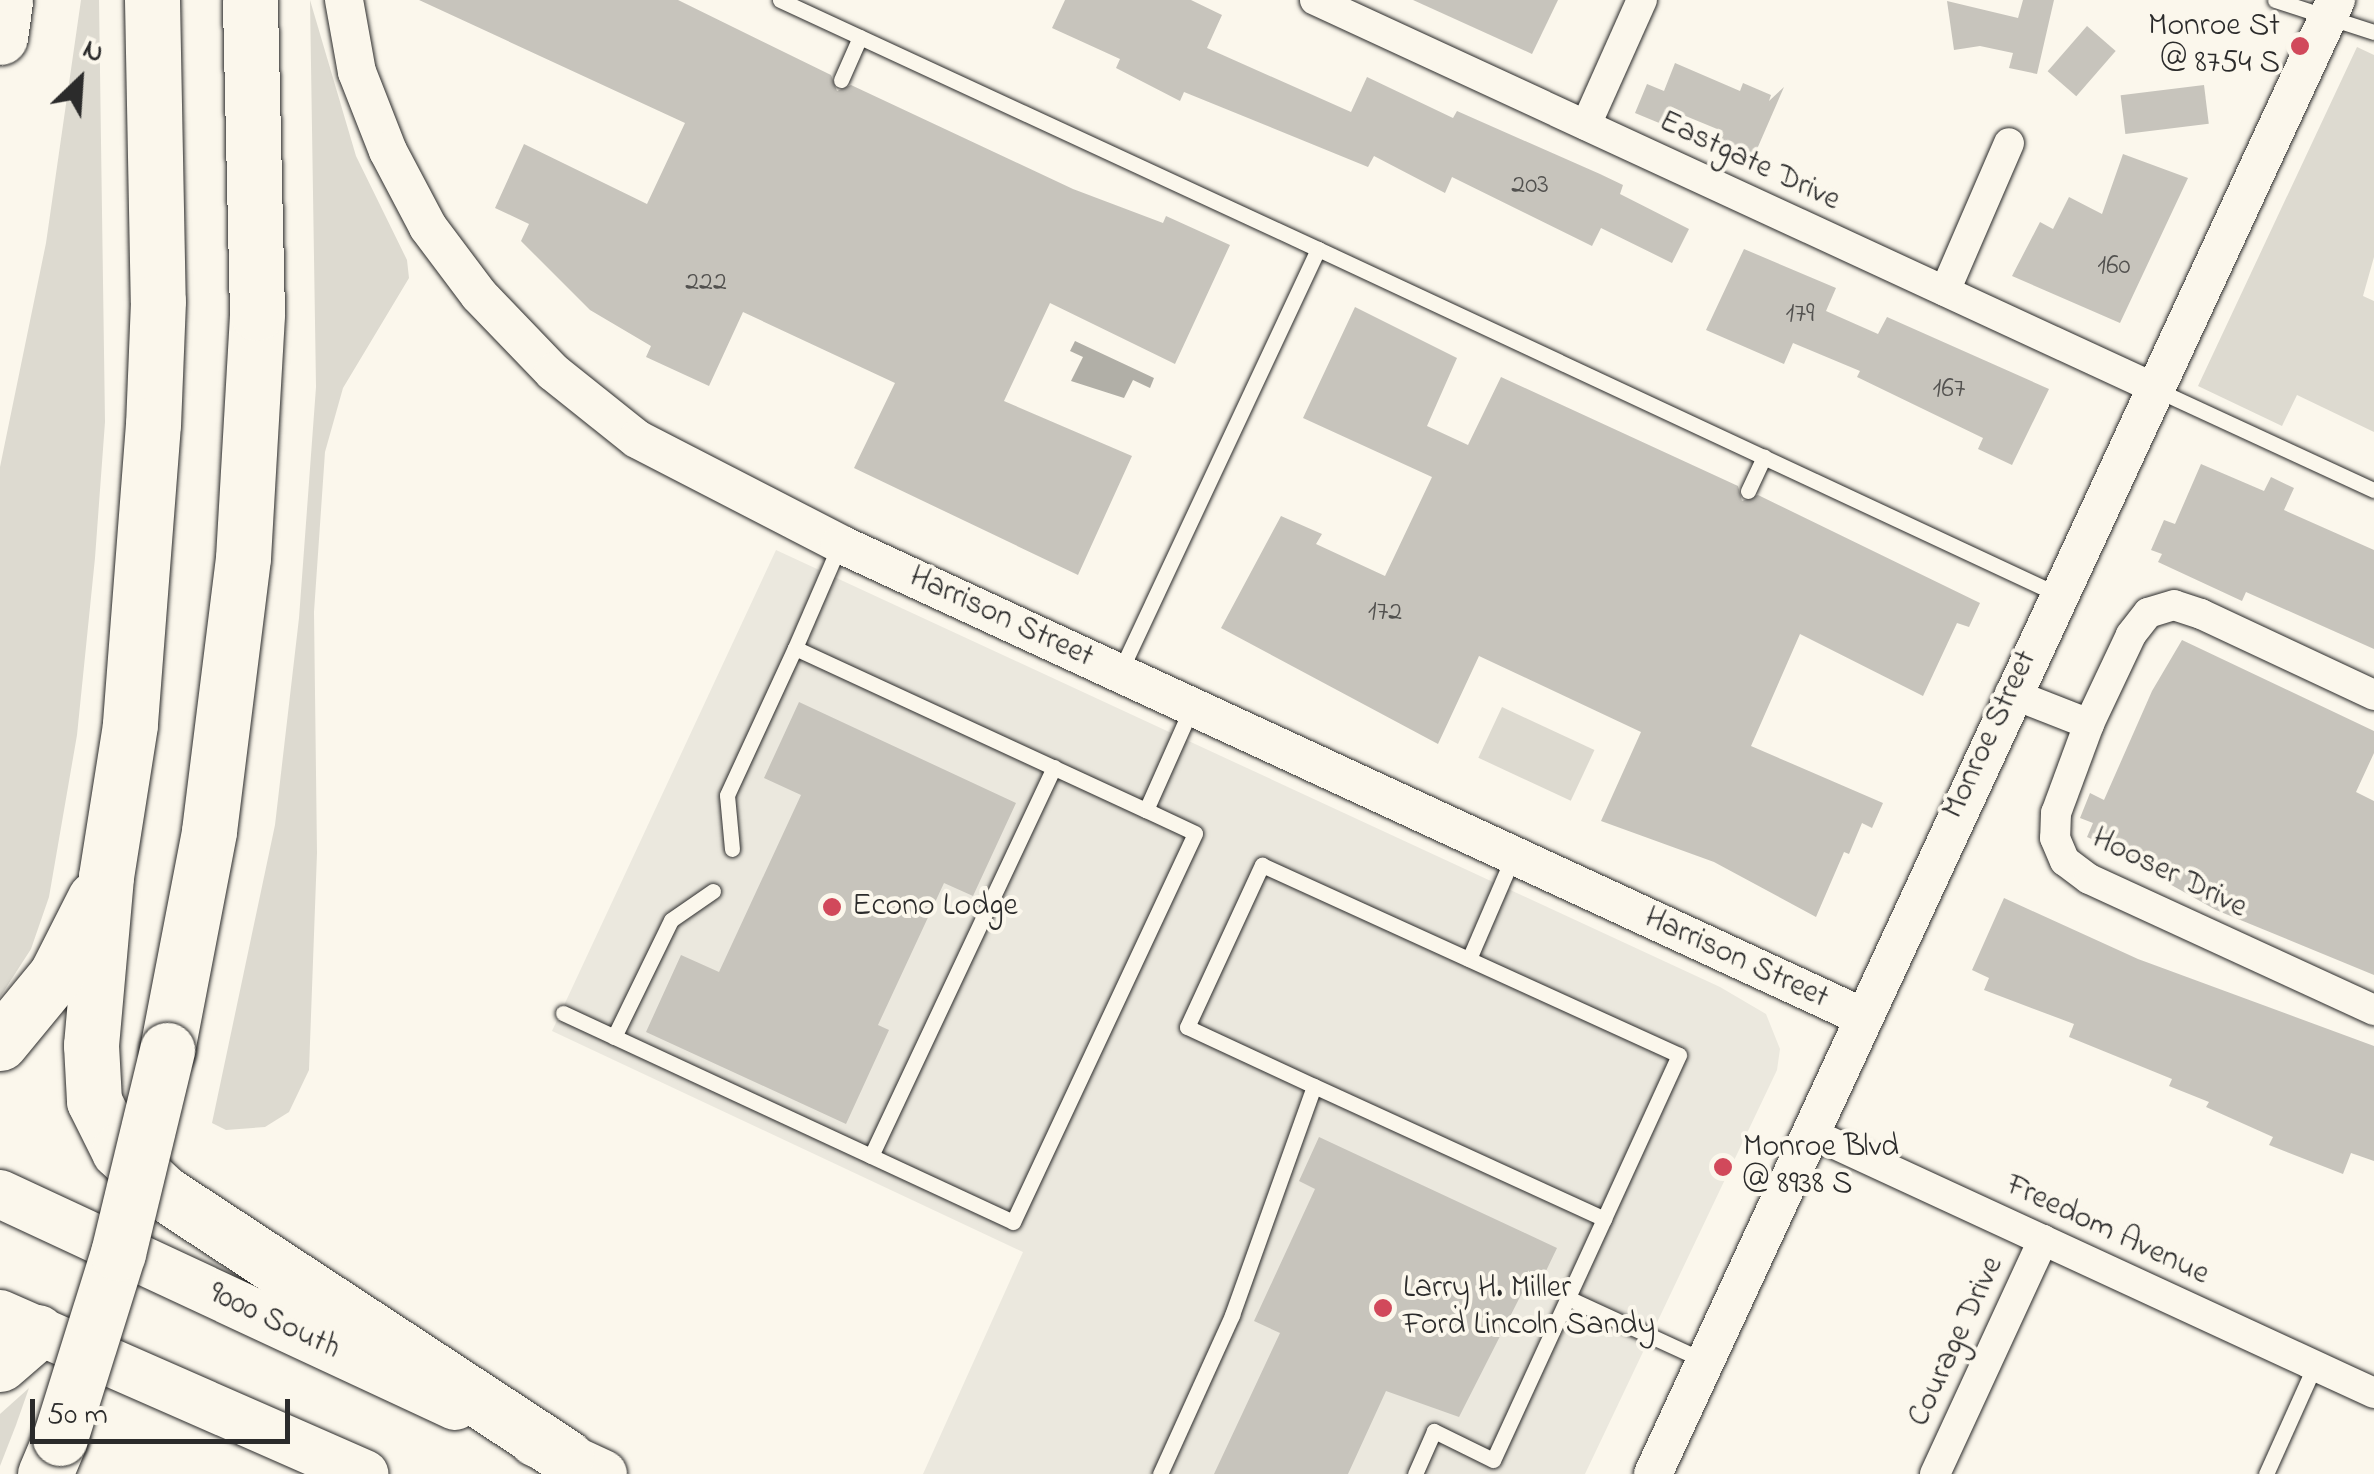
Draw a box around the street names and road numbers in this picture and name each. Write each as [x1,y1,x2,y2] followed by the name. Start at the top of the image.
[1652,103,1846,221] street label: Eastgate Drive
[903,559,1099,677] street label: Harrison Street
[1935,645,2047,825] street label: Monroe Street
[2085,820,2253,928] street label: Hooser Drive
[1638,900,1834,1018] street label: Harrison Street
[1999,1167,2215,1295] street label: Freedom Avenue
[1901,1251,2013,1433] street label: Courage Drive
[202,1275,346,1369] street label: 9000 South

